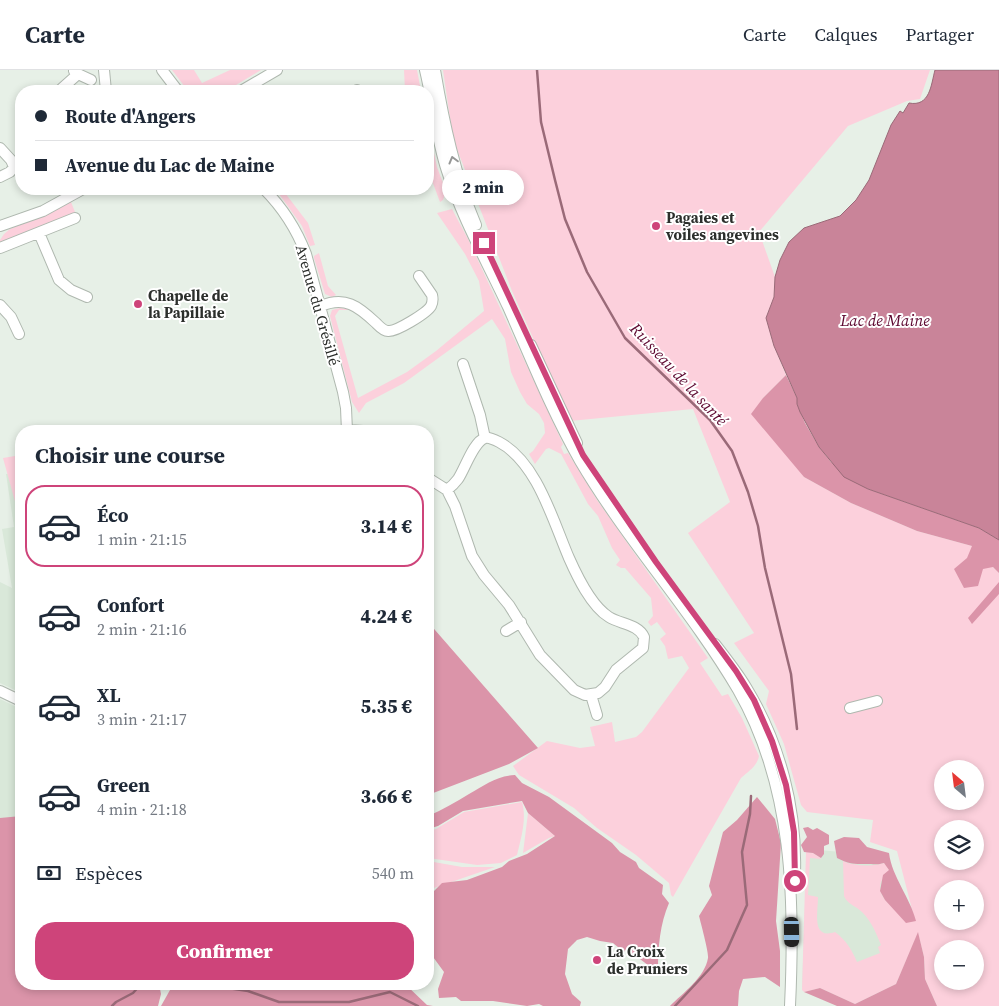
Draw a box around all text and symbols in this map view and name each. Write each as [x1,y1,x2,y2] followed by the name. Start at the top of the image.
[25,18,85,51] text: Carte
[743,22,786,47] text: Carte
[814,22,878,47] text: Calques
[906,22,974,47] text: Partager
[65,103,196,129] text: Route d'Angers
[65,152,274,178] text: Avenue du Lac de Maine
[448,155,459,164] one-way arrow
[443,170,525,206] callout: 2 min
[462,176,504,198] text: 2 min
[665,207,779,245] place label: Pagaies et voiles angevines
[650,220,662,232] marker: Pagaies et voiles angevines
[473,232,495,254] route end
[291,242,345,368] street label: Avenue du Grésillé
[148,285,229,323] place label: Chapelle de la Papillaie
[132,298,144,310] marker: Chapelle de la Papillaie
[839,309,930,331] water label: Lac de Maine
[625,317,734,431] water label: Ruisseau de la santé
[35,440,225,470] text: Choisir une course
[97,502,129,528] text: Éco
[37,504,82,549] icon: car
[360,513,412,539] text: 3.14 €
[97,528,187,550] text: 1 min · 21:15
[97,592,164,618] text: Confort
[37,594,82,639] icon: car
[360,603,412,629] text: 4.24 €
[97,618,187,640] text: 2 min · 21:16
[97,682,120,708] text: XL
[37,684,82,729] icon: car
[360,693,412,719] text: 5.35 €
[97,708,187,730] text: 3 min · 21:17
[934,760,984,810] north arrow
[934,760,984,990] map controls
[97,772,150,798] text: Green
[37,774,82,819] icon: car
[360,783,412,809] text: 3.66 €
[97,798,187,820] text: 4 min · 21:18
[934,820,984,870] button: layers
[35,859,63,887] icon: cash
[75,860,143,886] text: Espèces
[372,862,414,884] text: 540 m
[784,870,806,892] route start
[934,880,984,930] button: +
[784,917,799,947] car
[35,922,414,980] button: Confirmer
[934,940,984,990] button: −
[607,941,688,979] place label: La Croix de Pruniers
[591,954,603,966] marker: La Croix de Pruniers

